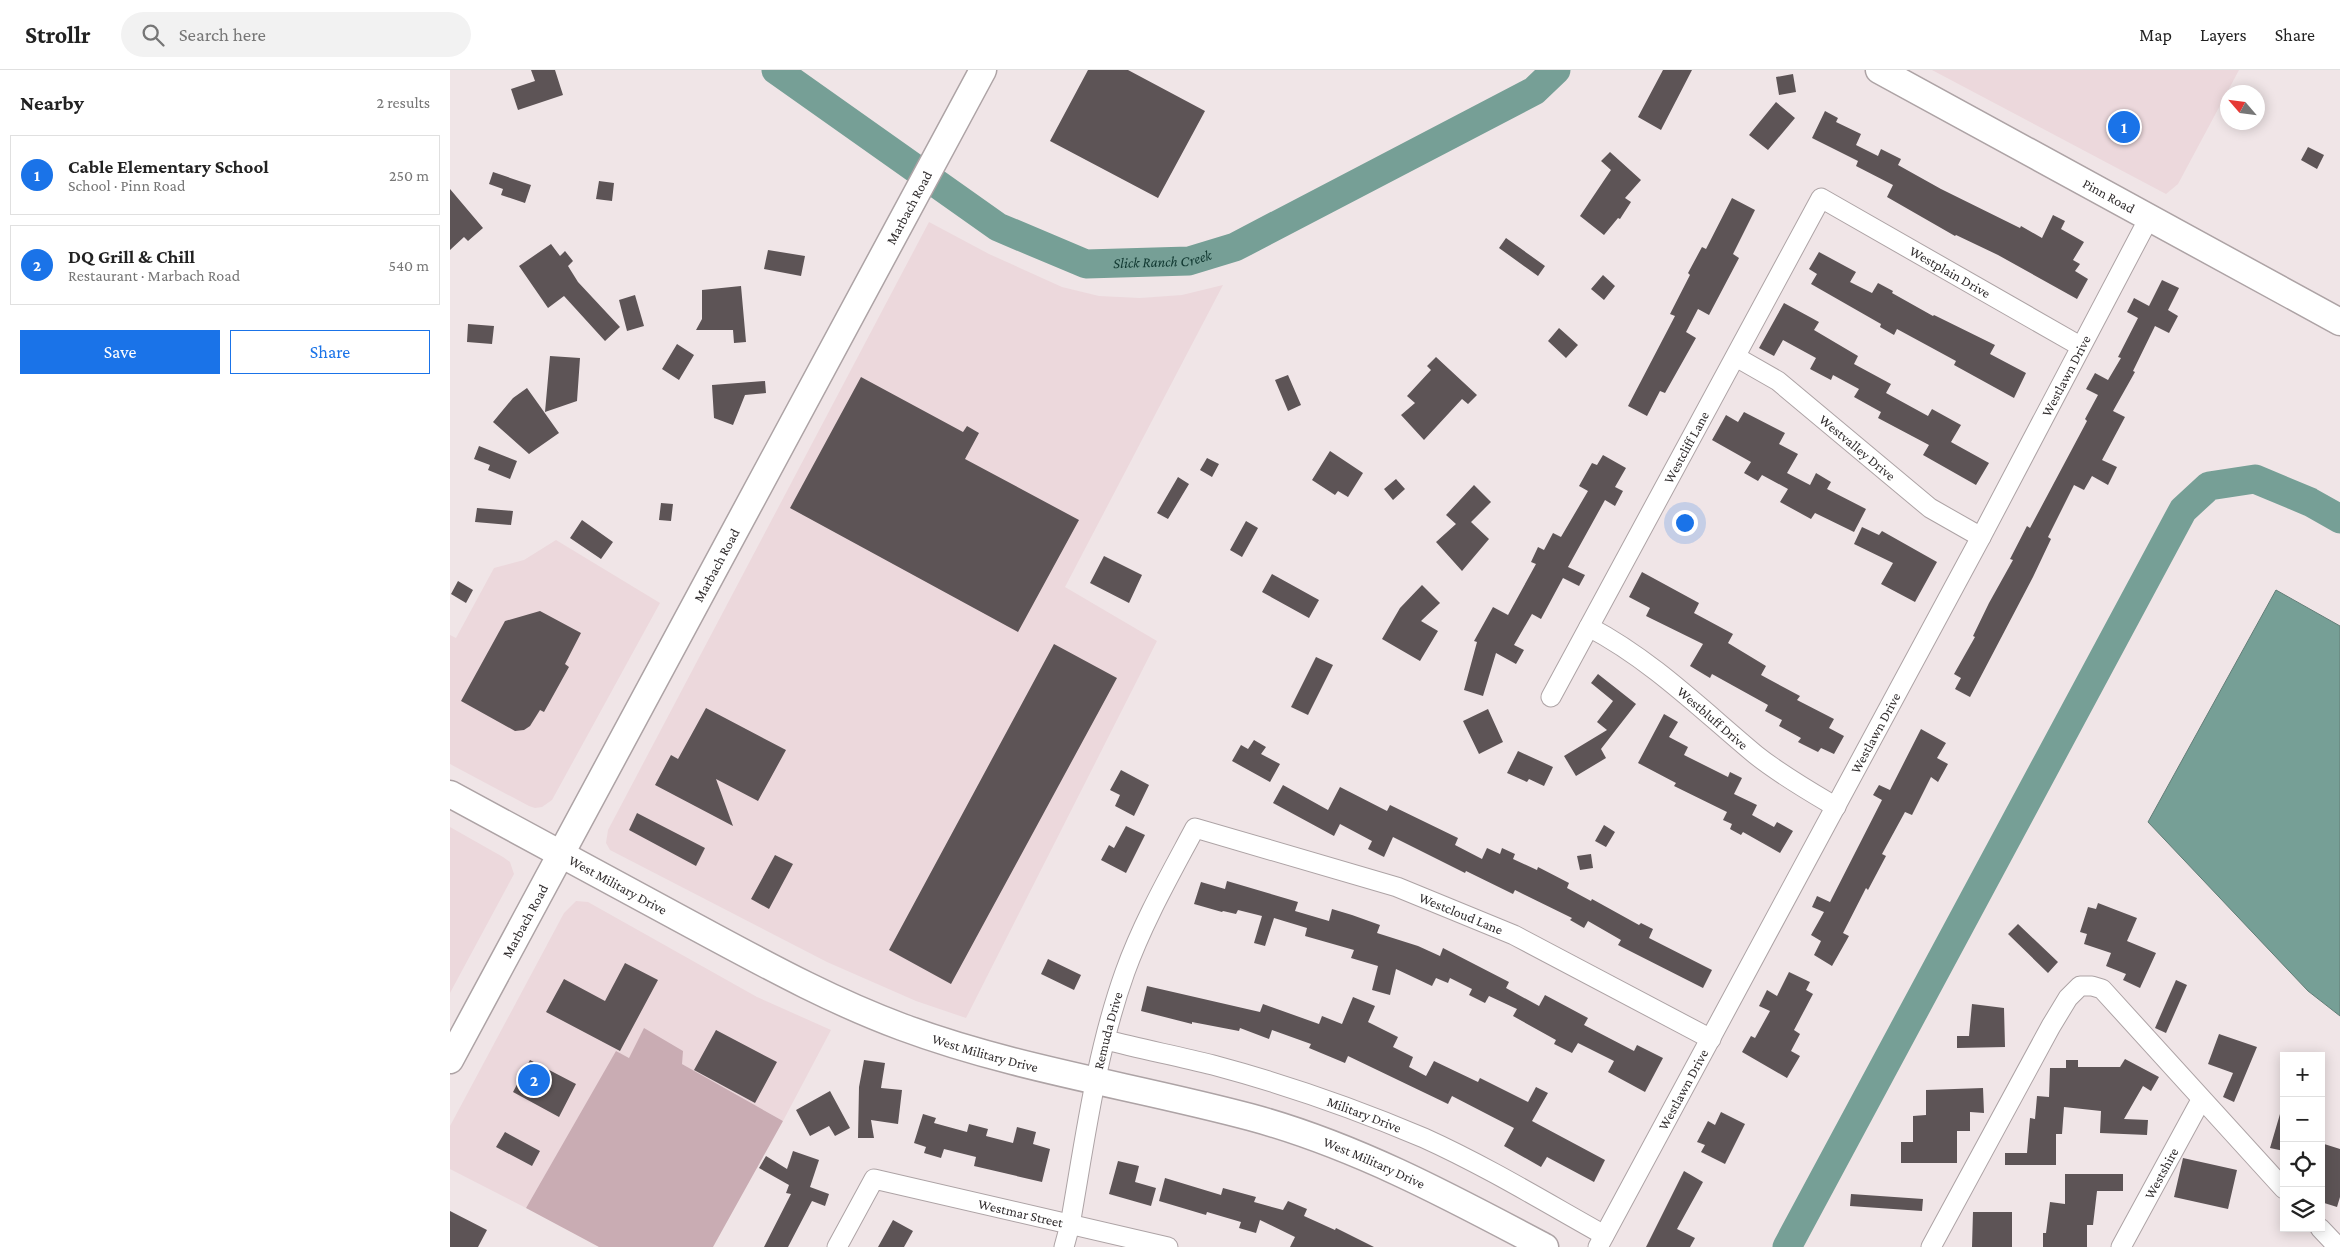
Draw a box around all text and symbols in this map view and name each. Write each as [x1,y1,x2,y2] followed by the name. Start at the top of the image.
[121,12,471,57] search box
[25,21,91,48] text: Strollr
[139,21,167,49] icon: search
[179,24,266,45] text: Search here
[2139,25,2172,45] text: Map
[2200,25,2247,45] text: Layers
[2275,25,2315,45] text: Share
[2220,85,2265,130] north arrow
[20,91,84,115] text: Nearby
[377,94,430,111] text: 2 results
[2108,108,2140,146] pin: 1
[68,156,269,177] text: Cable Elementary School
[34,167,40,184] text: 1
[389,167,429,184] text: 250 m
[883,168,935,247] street label: Marbach Road
[2080,175,2138,217] street label: Pinn Road
[68,177,185,194] text: School · Pinn Road
[1907,242,1993,301] street label: Westplain Drive
[68,246,195,267] text: DQ Grill & Chill
[1113,246,1215,271] water label: Slick Ranch Creek
[33,257,41,274] text: 2
[388,257,429,274] text: 540 m
[68,267,240,284] text: Restaurant · Marbach Road
[20,330,220,374] button: Save
[230,330,430,374] button: Share
[2038,332,2094,419] street label: Westlawn Drive
[1660,408,1712,486] street label: Westcliff Lane
[1816,411,1899,484] street label: Westvalley Drive
[1672,510,1698,536] your location
[690,525,743,605] street label: Marbach Road
[1674,683,1751,753] street label: Westbluff Drive
[1847,690,1904,776] street label: Westlawn Drive
[566,852,670,918] street label: West Military Drive
[499,881,551,960] street label: Marbach Road
[1417,889,1505,938] street label: Westcloud Lane
[1090,990,1126,1071] street label: Remuda Drive
[930,1030,1040,1075] street label: West Military Drive
[1655,1046,1711,1133] street label: Westlawn Drive
[2280,1052,2325,1232] map controls
[2280,1052,2325,1097] button: +
[518,1061,550,1099] pin: 2
[1325,1093,1404,1136] street label: Military Drive
[2280,1097,2325,1142] button: −
[1321,1134,1428,1192] street label: West Military Drive
[2280,1142,2325,1187] button: locate
[2141,1145,2182,1202] street label: Westshire
[2280,1187,2325,1232] button: layers
[977,1195,1065,1231] street label: Westmar Street

